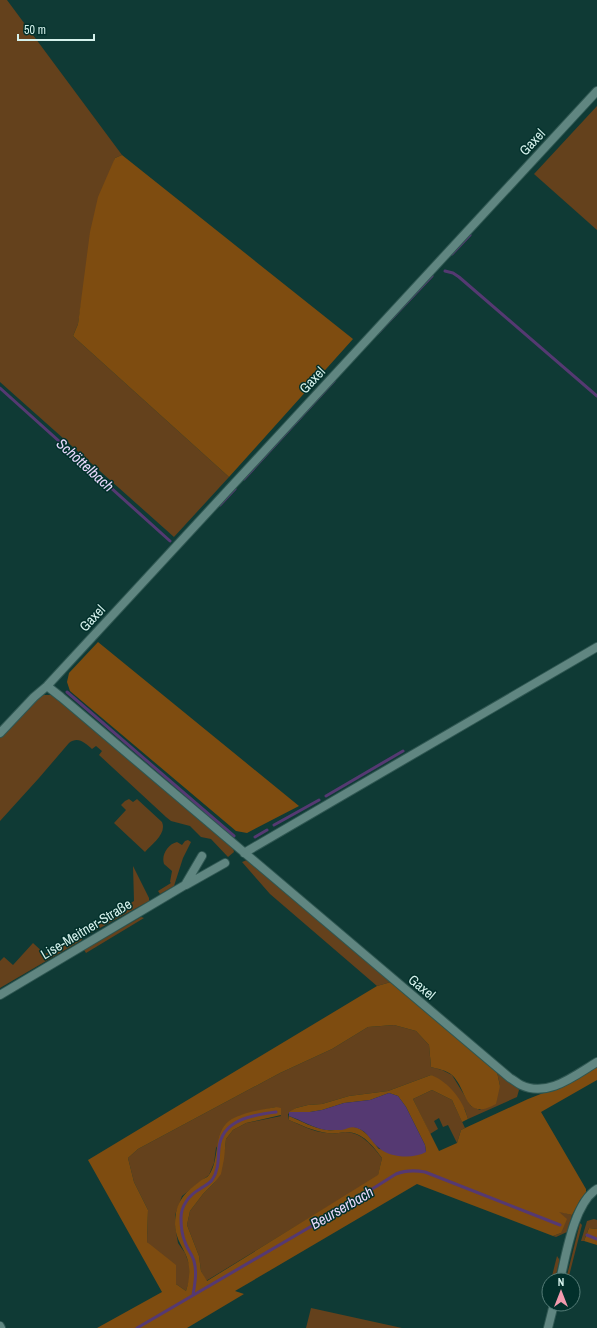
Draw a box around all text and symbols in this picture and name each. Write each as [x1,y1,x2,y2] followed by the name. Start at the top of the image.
[18,16,94,42] scale bar
[24,22,46,38] text: 50 m
[515,125,549,159] street label: Gaxel
[295,363,329,397] street label: Gaxel
[52,433,119,496] water label: Schöttelbach
[75,601,109,635] street label: Gaxel
[37,895,135,963] street label: Lise-Meitner-Straße
[405,970,439,1004] street label: Gaxel
[306,1181,377,1234] water label: Beurserbach
[541,1272,581,1312] north arrow
[558,1275,564,1289] text: N

